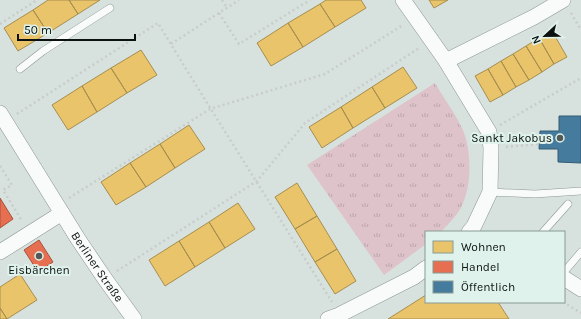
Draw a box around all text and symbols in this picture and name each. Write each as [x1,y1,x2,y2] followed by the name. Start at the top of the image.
[18,16,135,42] scale bar
[525,16,565,56] north arrow
[24,23,52,37] text: 50 m
[529,33,544,46] text: N
[471,131,552,145] place label: Sankt Jakobus
[555,133,565,143] marker: Sankt Jakobus
[68,229,126,305] street label: Berliner Straße
[425,231,565,303] legend
[461,240,506,254] text: Wohnen
[34,251,44,261] marker: Eisbärchen
[461,260,500,274] text: Handel
[8,263,70,277] place label: Eisbärchen
[461,280,515,294] text: Öffentlich

